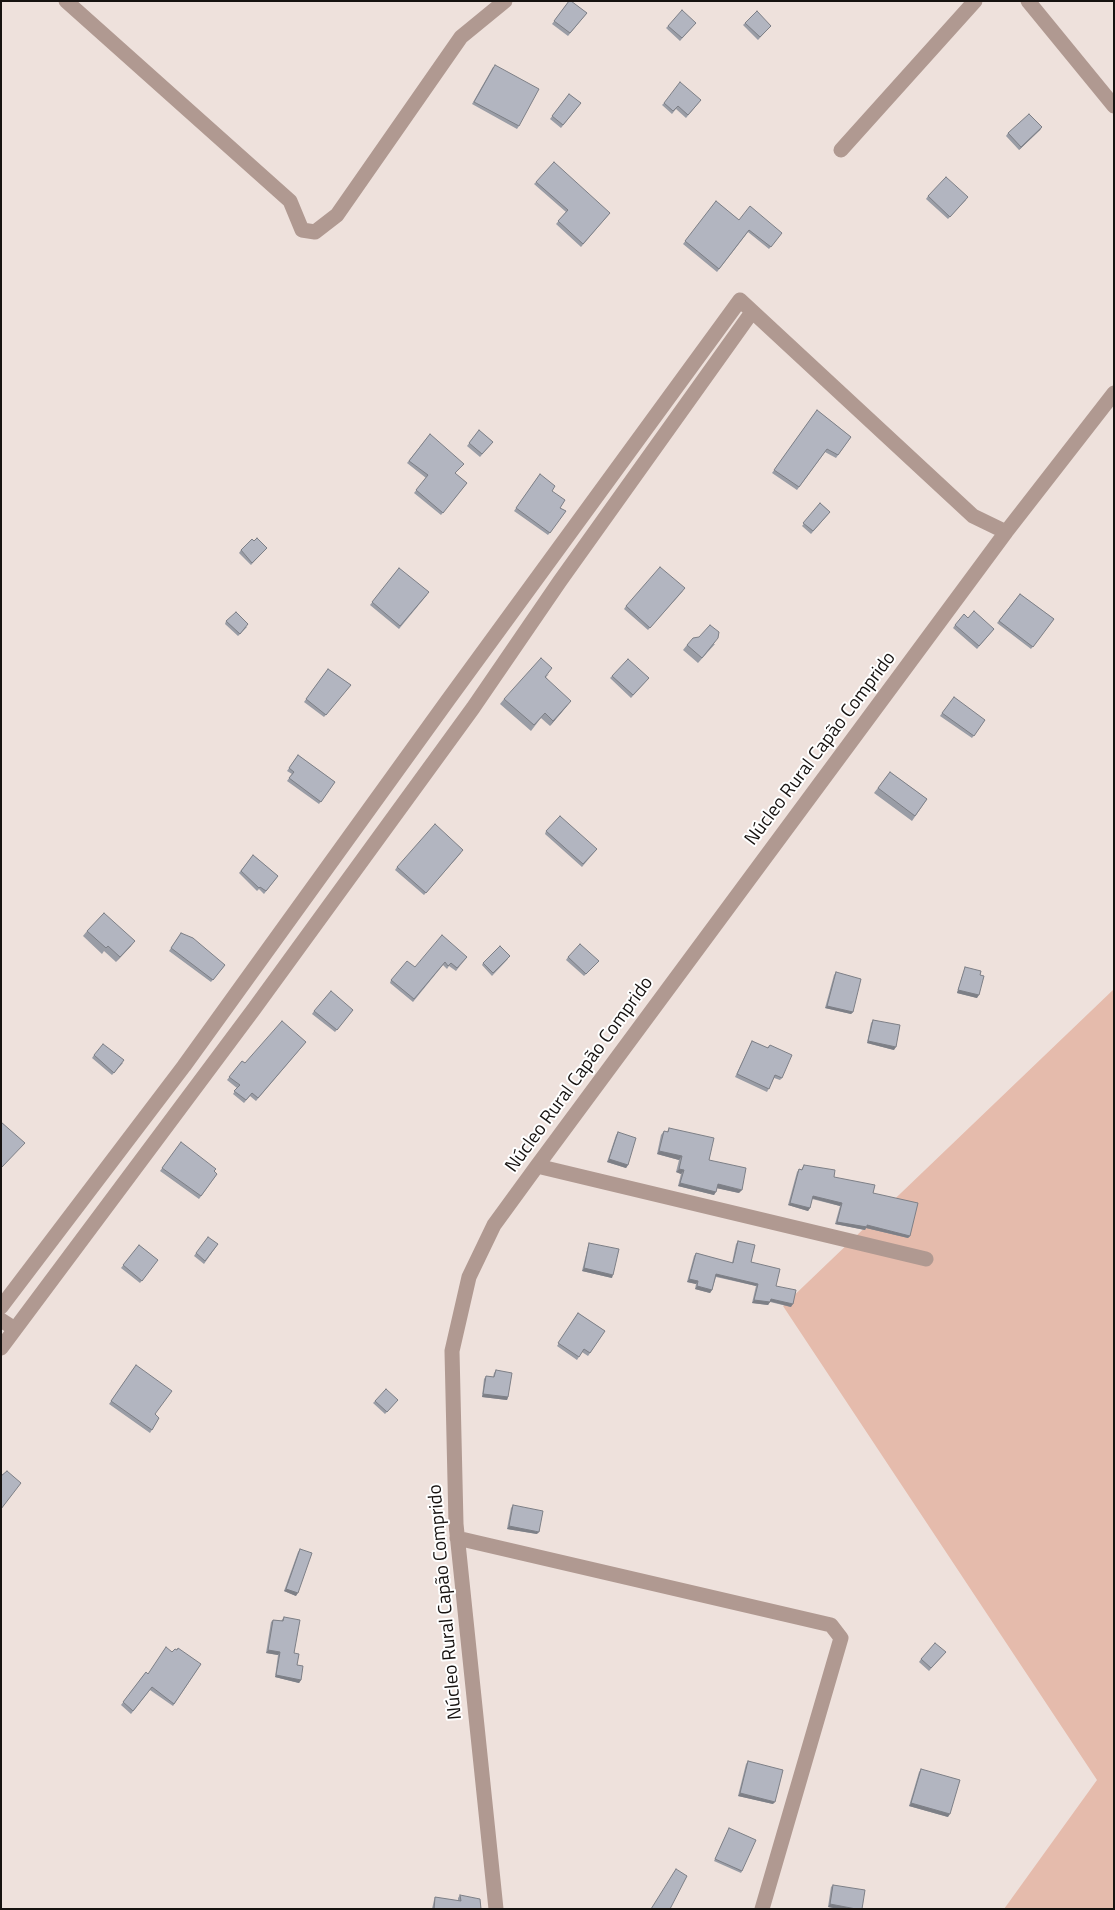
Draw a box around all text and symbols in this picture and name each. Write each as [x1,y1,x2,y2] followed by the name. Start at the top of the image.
[741,648,901,850] street label: Núcleo Rural Capão Comprido
[501,973,659,1177] street label: Núcleo Rural Capão Comprido
[424,1483,468,1721] street label: Núcleo Rural Capão Comprido

